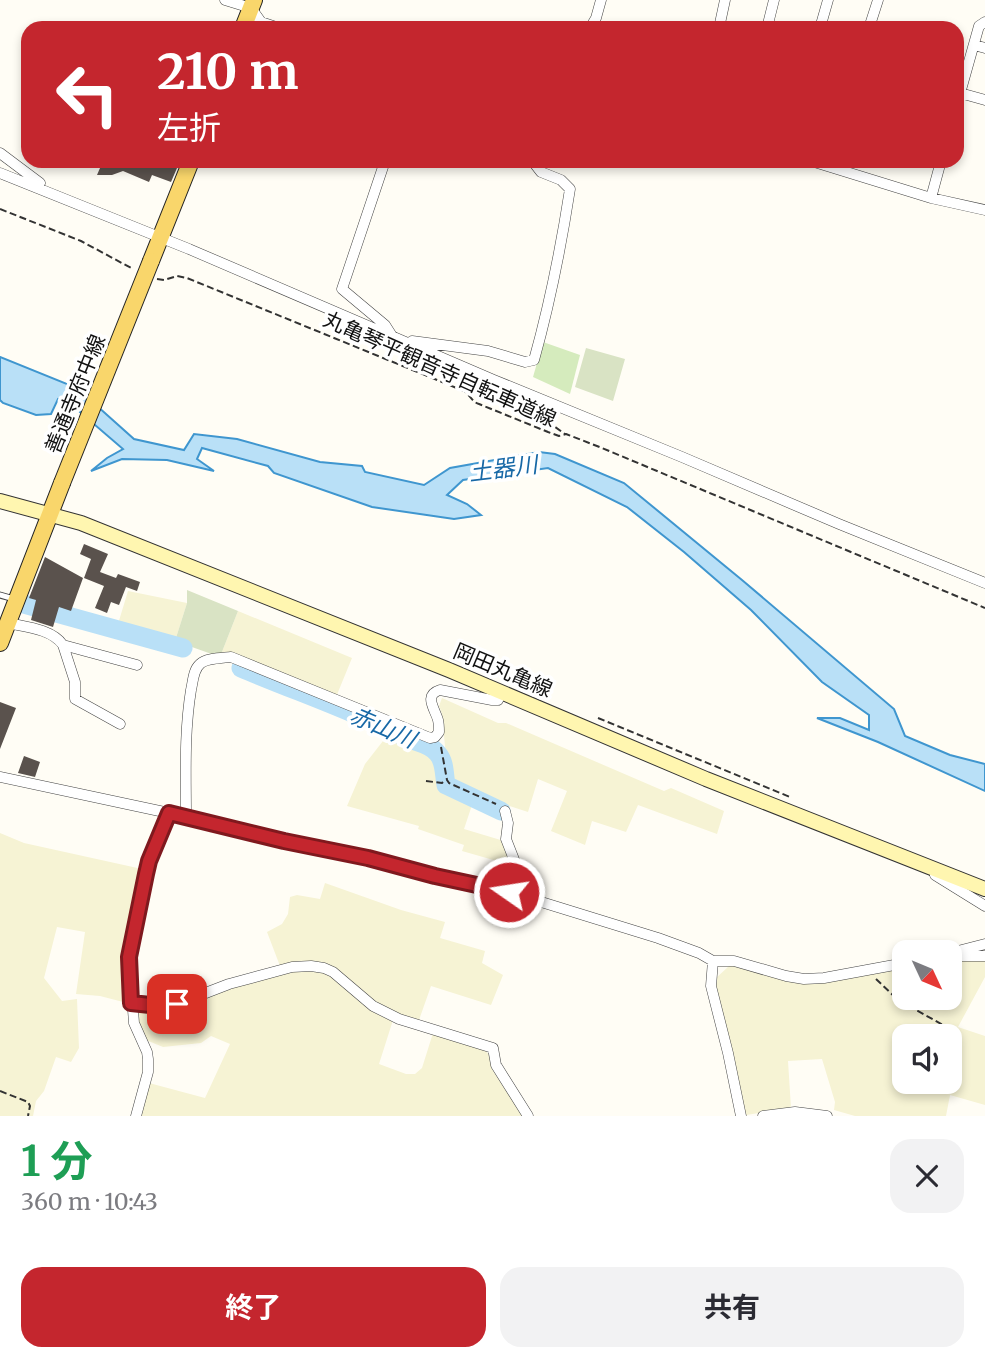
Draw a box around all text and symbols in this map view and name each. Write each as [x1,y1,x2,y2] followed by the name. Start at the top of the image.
[157,41,298,102] text: 210 m
[42,49,133,140] icon: left
[157,108,221,148] text: 左折
[319,305,561,433] street label: 丸亀琴平観音寺自転車道線
[39,331,111,457] street label: 善通寺府中線
[467,449,542,487] water label: 土器川
[449,637,557,703] street label: 岡田丸亀線
[346,700,423,755] water label: 赤山川
[472,855,546,929] position arrow
[892,940,962,1010] north arrow
[892,940,962,1094] map controls
[147,974,207,1034] pin
[158,985,196,1023] icon: arrive
[892,1024,962,1094] button: sound
[21,1135,92,1187] text: 1 分
[890,1139,964,1213] button: close
[21,1187,158,1216] text: 360 m · 10:43
[21,1267,486,1347] button: 終了
[500,1267,964,1347] button: 共有

